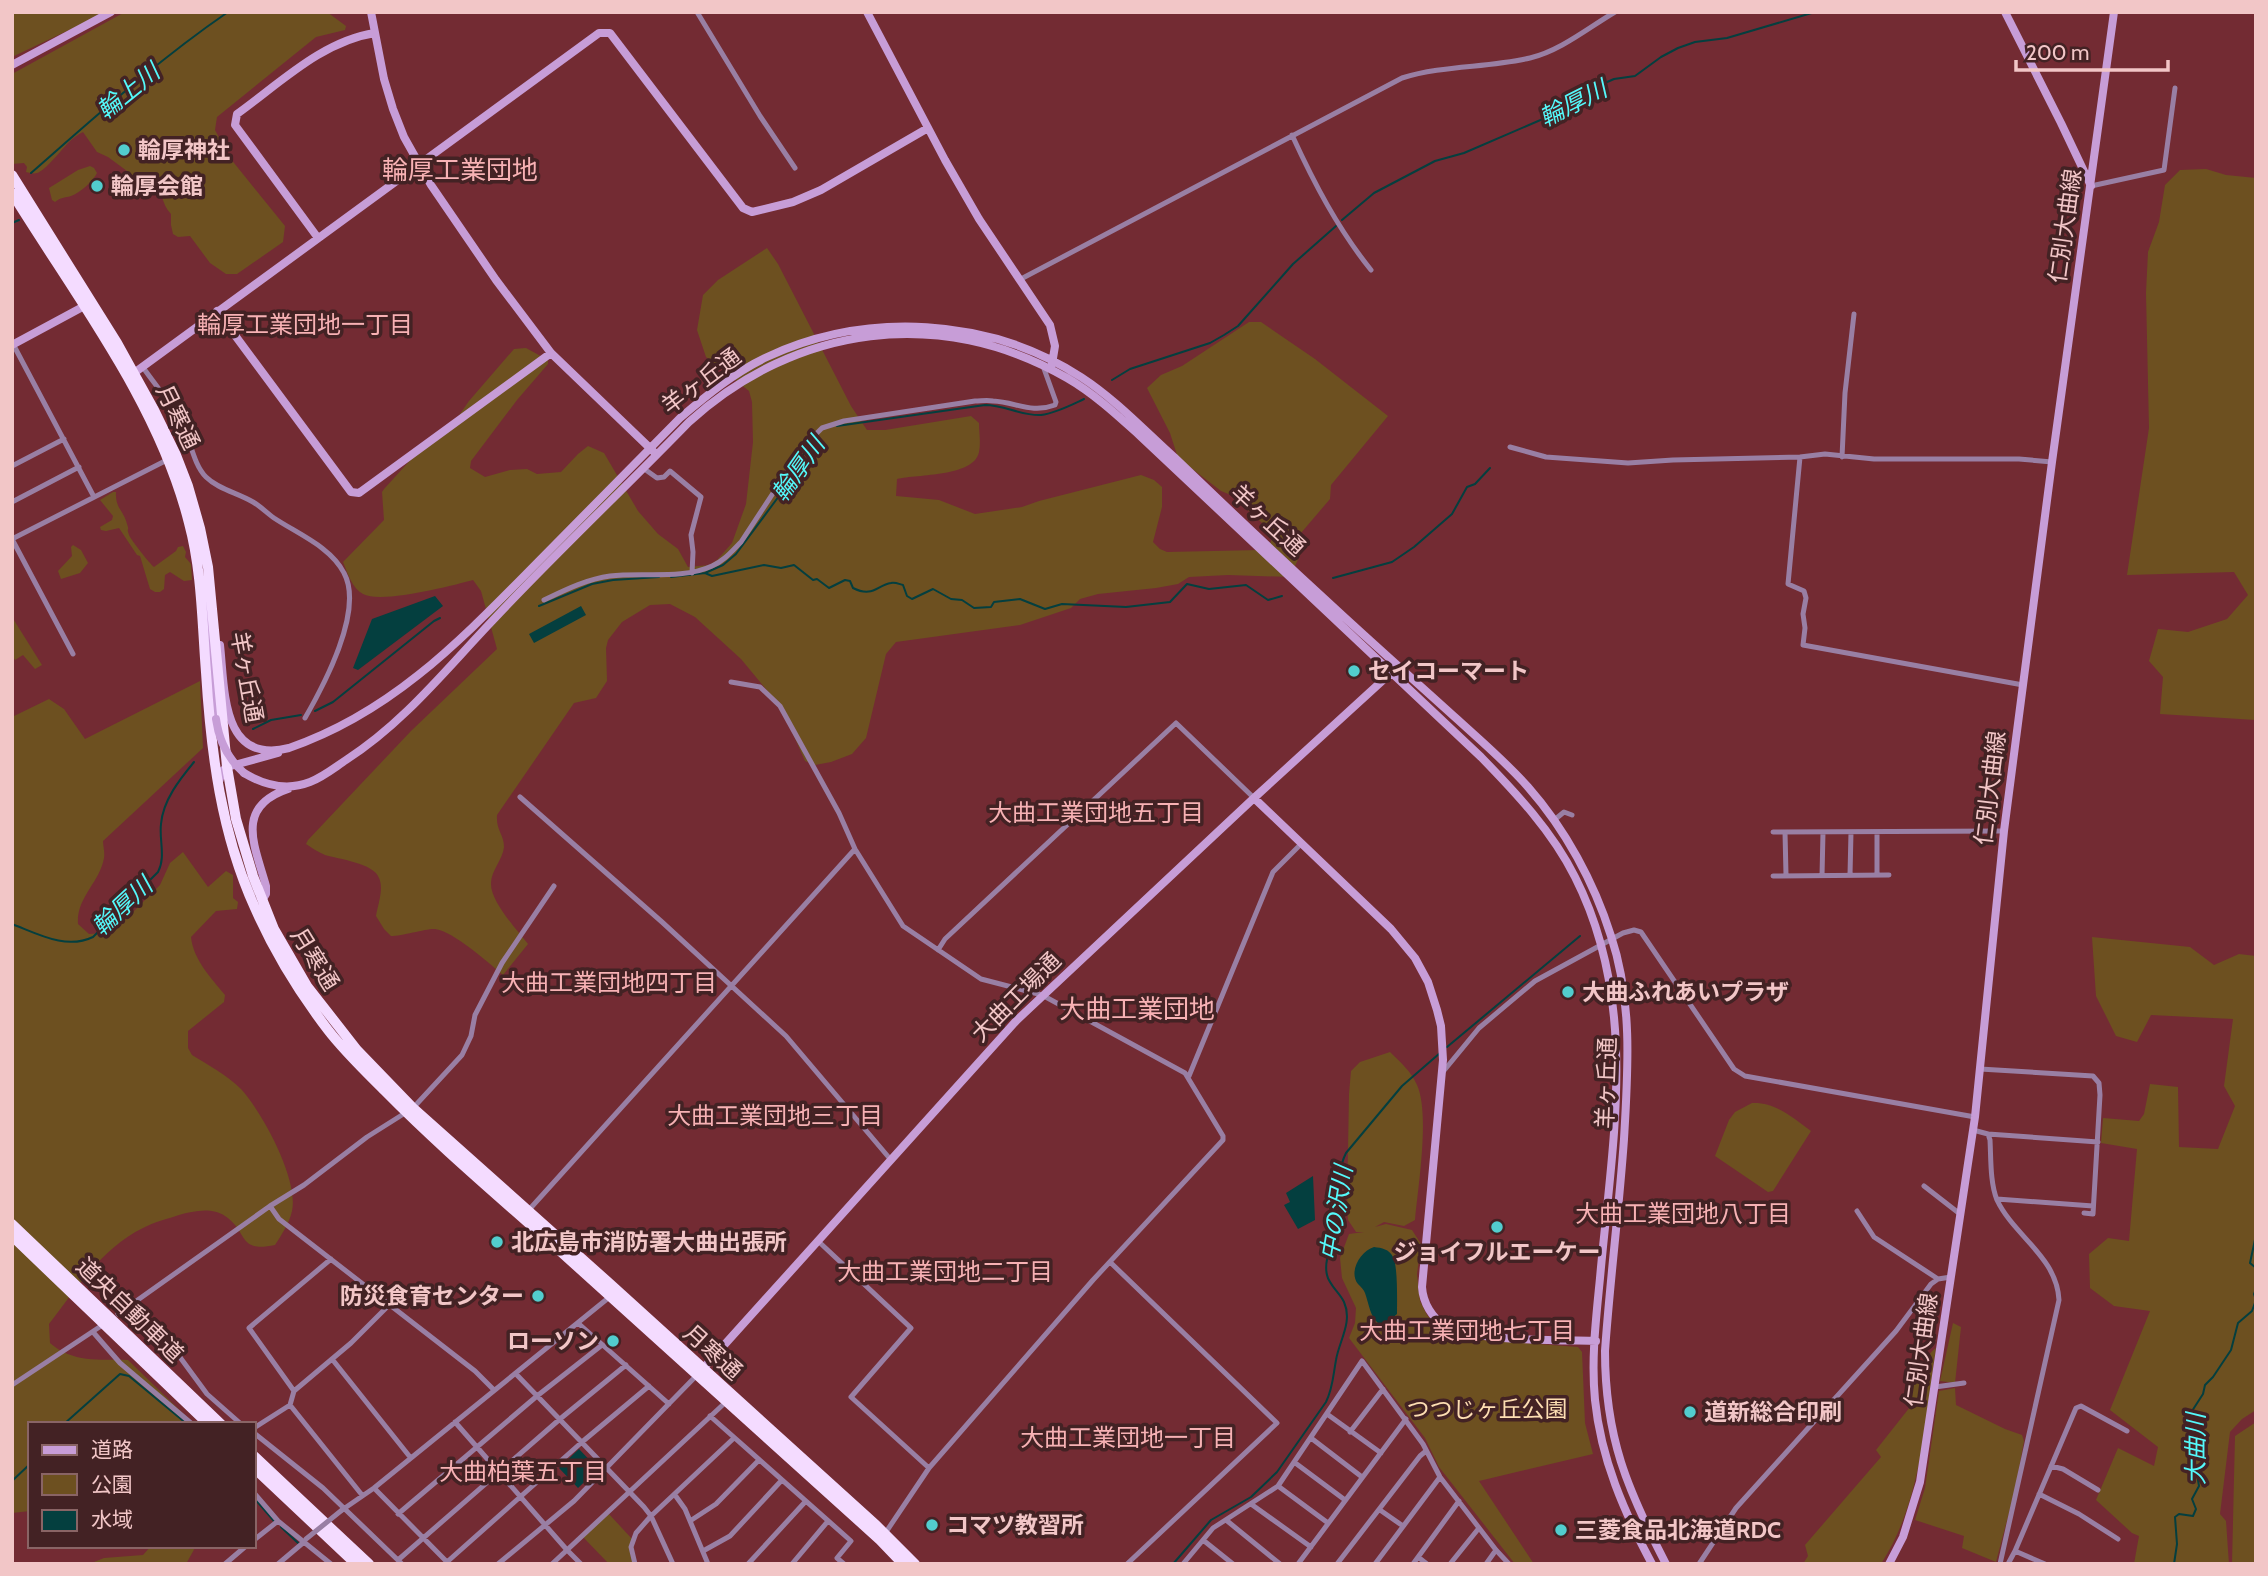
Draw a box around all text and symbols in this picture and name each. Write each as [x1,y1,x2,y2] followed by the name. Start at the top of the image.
[2016,28,2168,72] scale bar
[2026,40,2089,65] text: 200 m
[91,55,167,125] water label: 輪上川
[1534,72,1614,132] water label: 輪厚川
[138,136,230,164] place label: 輪厚神社
[116,142,132,158] marker: 輪厚神社
[382,154,538,186] district label: 輪厚工業団地
[2043,167,2087,285] street label: 仁別大曲線
[111,172,203,200] place label: 輪厚会館
[89,178,105,194] marker: 輪厚会館
[197,310,413,339] district label: 輪厚工業団地一丁目
[656,342,746,420] street label: 羊ヶ丘通
[150,380,206,454] street label: 月寒通
[765,429,832,507] water label: 輪厚川
[1225,478,1311,562] street label: 羊ヶ丘通
[225,629,269,725] street label: 羊ヶ丘通
[1368,657,1529,685] place label: セイコーマート
[1346,663,1362,679] marker: セイコーマート
[1969,729,2011,847] street label: 仁別大曲線
[988,798,1204,827] district label: 大曲工業団地五丁目
[86,869,160,941] water label: 輪厚川
[285,922,345,996] street label: 月寒通
[965,946,1067,1048] street label: 大曲工場通
[501,968,717,997] district label: 大曲工業団地四丁目
[1582,978,1789,1006] place label: 大曲ふれあいプラザ
[1560,984,1576,1000] marker: 大曲ふれあいプラザ
[1059,993,1215,1025] district label: 大曲工業団地
[1590,1037,1622,1129] street label: 羊ヶ丘通
[667,1101,883,1130] district label: 大曲工業団地三丁目
[1314,1160,1358,1263] water label: 中の沢川
[1575,1199,1791,1228] district label: 大曲工業団地八丁目
[1489,1219,1505,1235] marker: ジョイフルエーケー
[511,1228,787,1256] place label: 北広島市消防署大曲出張所
[489,1234,505,1250] marker: 北広島市消防署大曲出張所
[1394,1238,1601,1266] place label: ジョイフルエーケー
[71,1252,189,1368] street label: 道央自動車道
[837,1257,1053,1286] district label: 大曲工業団地二丁目
[340,1282,524,1310] place label: 防災食育センター
[530,1288,546,1304] marker: 防災食育センター
[1899,1291,1943,1409] street label: 仁別大曲線
[1359,1316,1575,1345] district label: 大曲工業団地七丁目
[678,1319,748,1385] street label: 月寒通
[507,1327,599,1355] place label: ローソン
[605,1333,621,1349] marker: ローソン
[1407,1395,1568,1423] park label: つつじヶ丘公園
[1704,1398,1842,1426] place label: 道新総合印刷
[1682,1404,1698,1420] marker: 道新総合印刷
[2181,1410,2210,1485] water label: 大曲川
[28,1422,256,1548] legend
[1020,1423,1236,1452] district label: 大曲工業団地一丁目
[91,1437,133,1462] text: 道路
[439,1457,607,1486] district label: 大曲柏葉五丁目
[91,1472,133,1497] text: 公園
[91,1507,133,1532] text: 水域
[946,1511,1084,1539] place label: コマツ教習所
[1575,1516,1781,1544] place label: 三菱食品北海道RDC
[924,1517,940,1533] marker: コマツ教習所
[1553,1522,1569,1538] marker: 三菱食品北海道RDC

